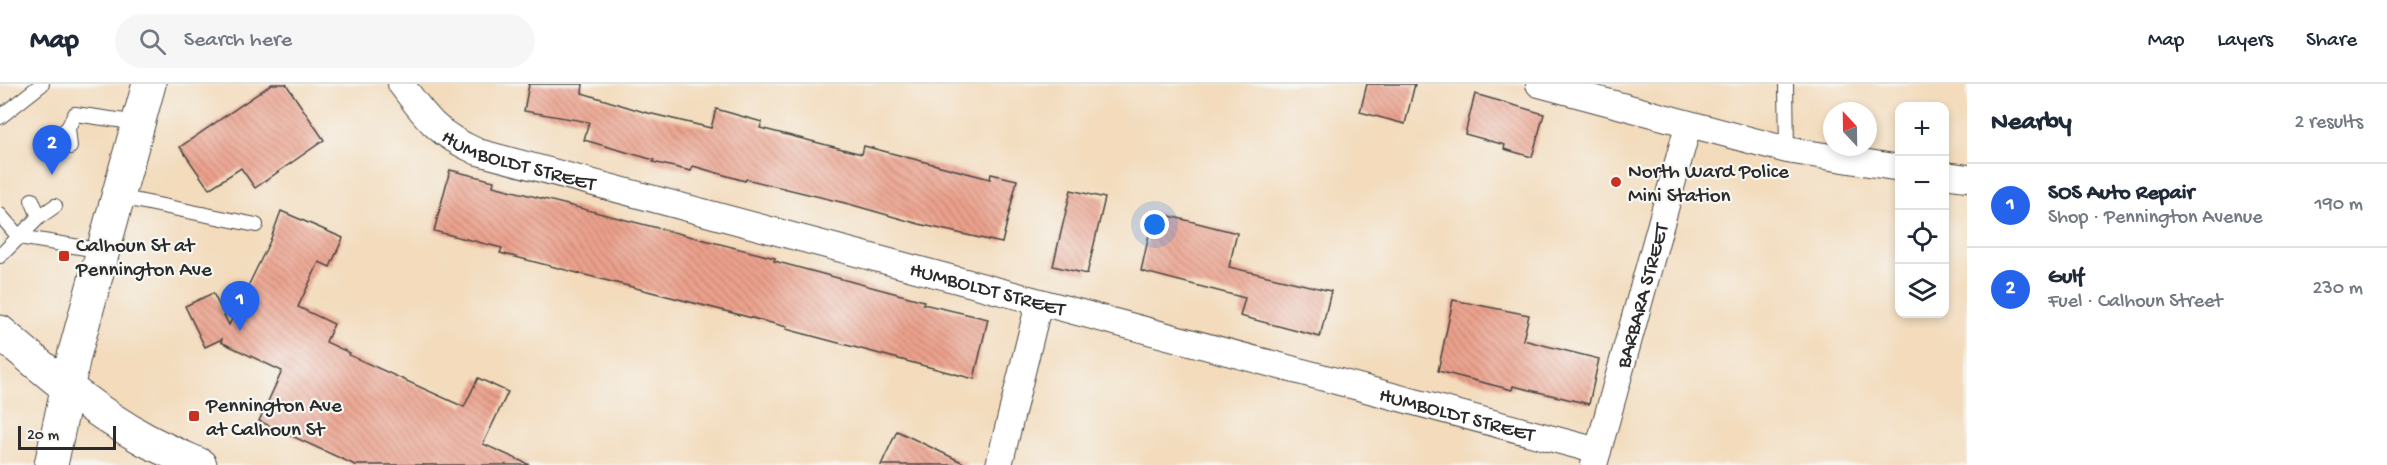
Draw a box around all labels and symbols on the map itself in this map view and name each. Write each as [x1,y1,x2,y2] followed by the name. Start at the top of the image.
[1823,102,1877,156] north arrow
[32,126,72,175] pin: 2
[436,126,599,199] street label: HUMBOLDT STREET
[1628,161,1790,210] place label: North Ward Police Mini Station
[1609,175,1623,189] marker: North Ward Police Mini Station
[1140,210,1169,239] your location
[1612,220,1677,372] street label: BARBARA STREET
[75,235,213,284] place label: Calhoun St at Pennington Ave
[57,249,71,263] marker: Calhoun St at Pennington Ave
[906,259,1068,324] street label: HUMBOLDT STREET
[220,282,260,331] pin: 1
[1376,384,1538,450] street label: HUMBOLDT STREET
[205,395,343,444] place label: Pennington Ave at Calhoun St
[187,409,201,423] marker: Pennington Ave at Calhoun St
[18,423,116,450] scale bar

